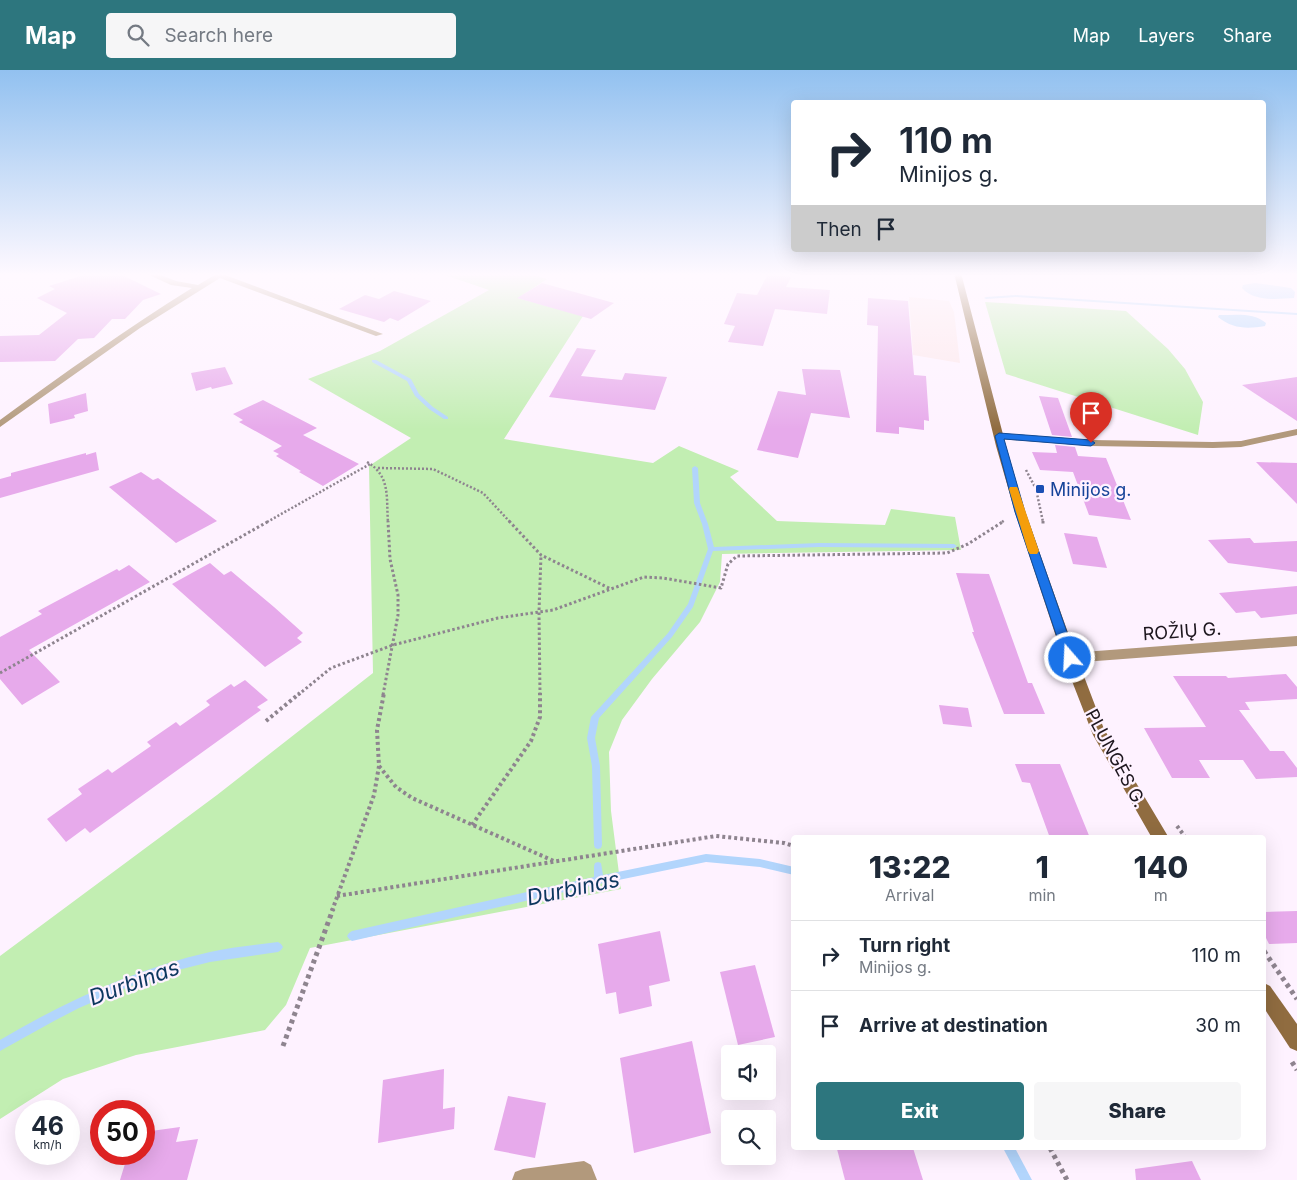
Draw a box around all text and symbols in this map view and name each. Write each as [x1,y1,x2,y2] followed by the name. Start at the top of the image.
[106,13,456,58] search box
[25,21,76,50] text: Map
[124,21,152,49] icon: search
[164,24,273,47] text: Search here
[1073,25,1110,46] text: Map
[1138,25,1195,46] text: Layers
[1223,25,1272,46] text: Share
[899,119,993,161] text: 110 m
[816,120,881,185] icon: right
[899,161,999,187] text: Minijos g.
[872,215,900,243] icon: arrive
[816,218,862,241] text: Then
[1070,392,1112,443] pin
[1077,399,1105,427] icon: arrive
[1050,479,1132,500] place label: Minijos g.
[1034,483,1046,495] marker: Minijos g.
[1142,617,1222,644] street label: ROŽIŲ G.
[1043,631,1095,683] position arrow
[1081,705,1152,811] street label: PLUNGĖS G.
[869,849,951,885] text: 13:22
[1035,849,1049,885] text: 1
[1134,849,1188,885] text: 140
[524,865,622,911] water label: Durbinas
[885,885,934,905] text: Arrival
[1028,885,1056,905] text: min
[1154,885,1168,905] text: m
[859,934,950,957] text: Turn right
[816,942,844,970] icon: right
[1192,944,1241,967] text: 110 m
[85,954,183,1010] water label: Durbinas
[859,957,932,977] text: Minijos g.
[816,1012,844,1040] icon: arrive
[859,1014,1048,1037] text: Arrive at destination
[1195,1014,1241,1037] text: 30 m
[721,1045,776,1165] map controls
[721,1045,776,1100] button: sound
[816,1082,1024,1140] button: Exit
[1034,1082,1241,1140] button: Share
[90,1100,155,1165] speed limit sign: 50
[721,1110,776,1165] button: search
[31,1111,64,1141] text: 46
[33,1137,62,1152] text: km/h

